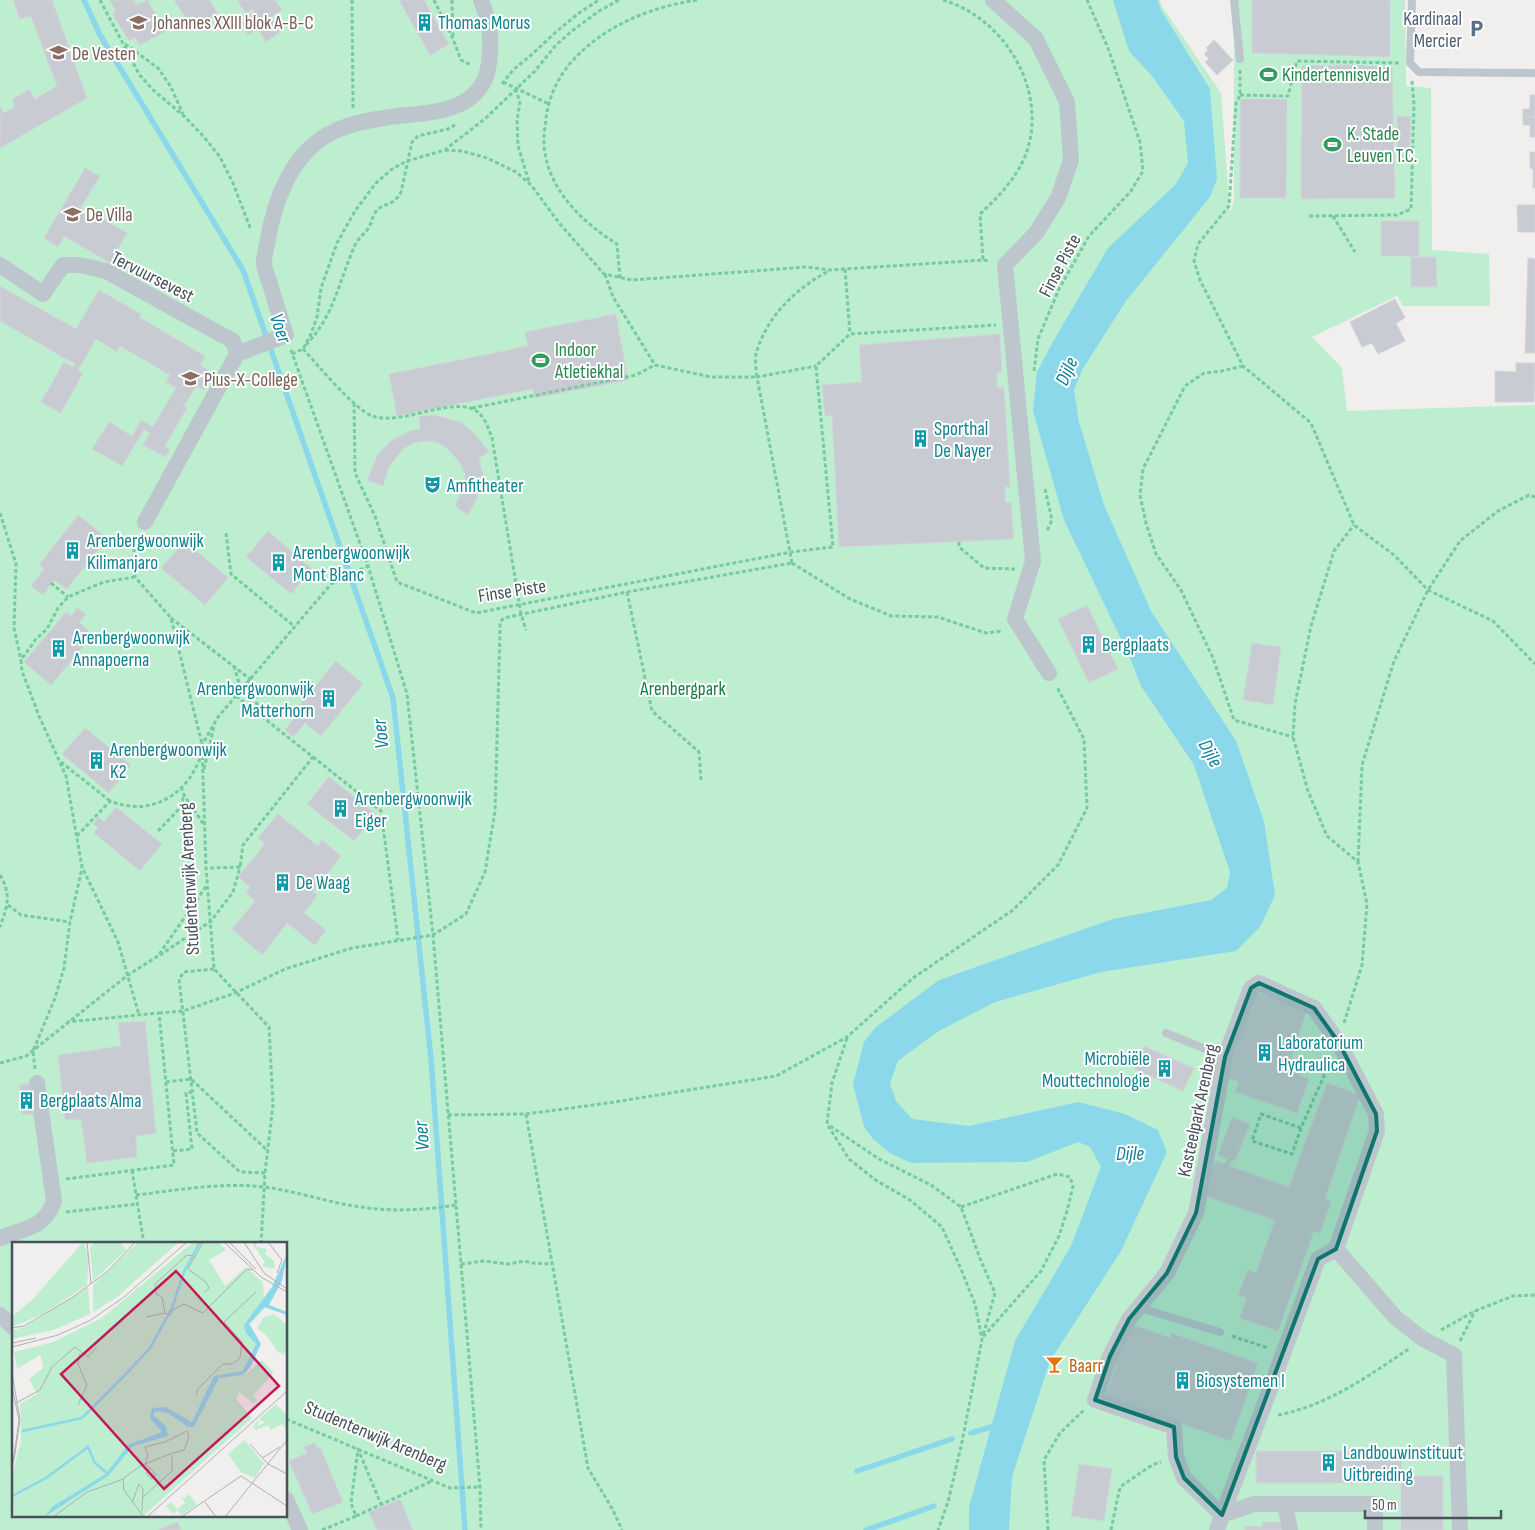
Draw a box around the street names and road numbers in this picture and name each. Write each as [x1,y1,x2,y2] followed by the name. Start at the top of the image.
[1034,230,1087,301] street label: Finse Piste
[107,247,198,308] street label: Tervuursevest
[477,575,548,608] street label: Finse Piste
[174,802,205,956] street label: Studentenwijk Arenberg
[1173,1041,1224,1179] street label: Kasteelpark Arenberg
[301,1396,450,1477] street label: Studentenwijk Arenberg

